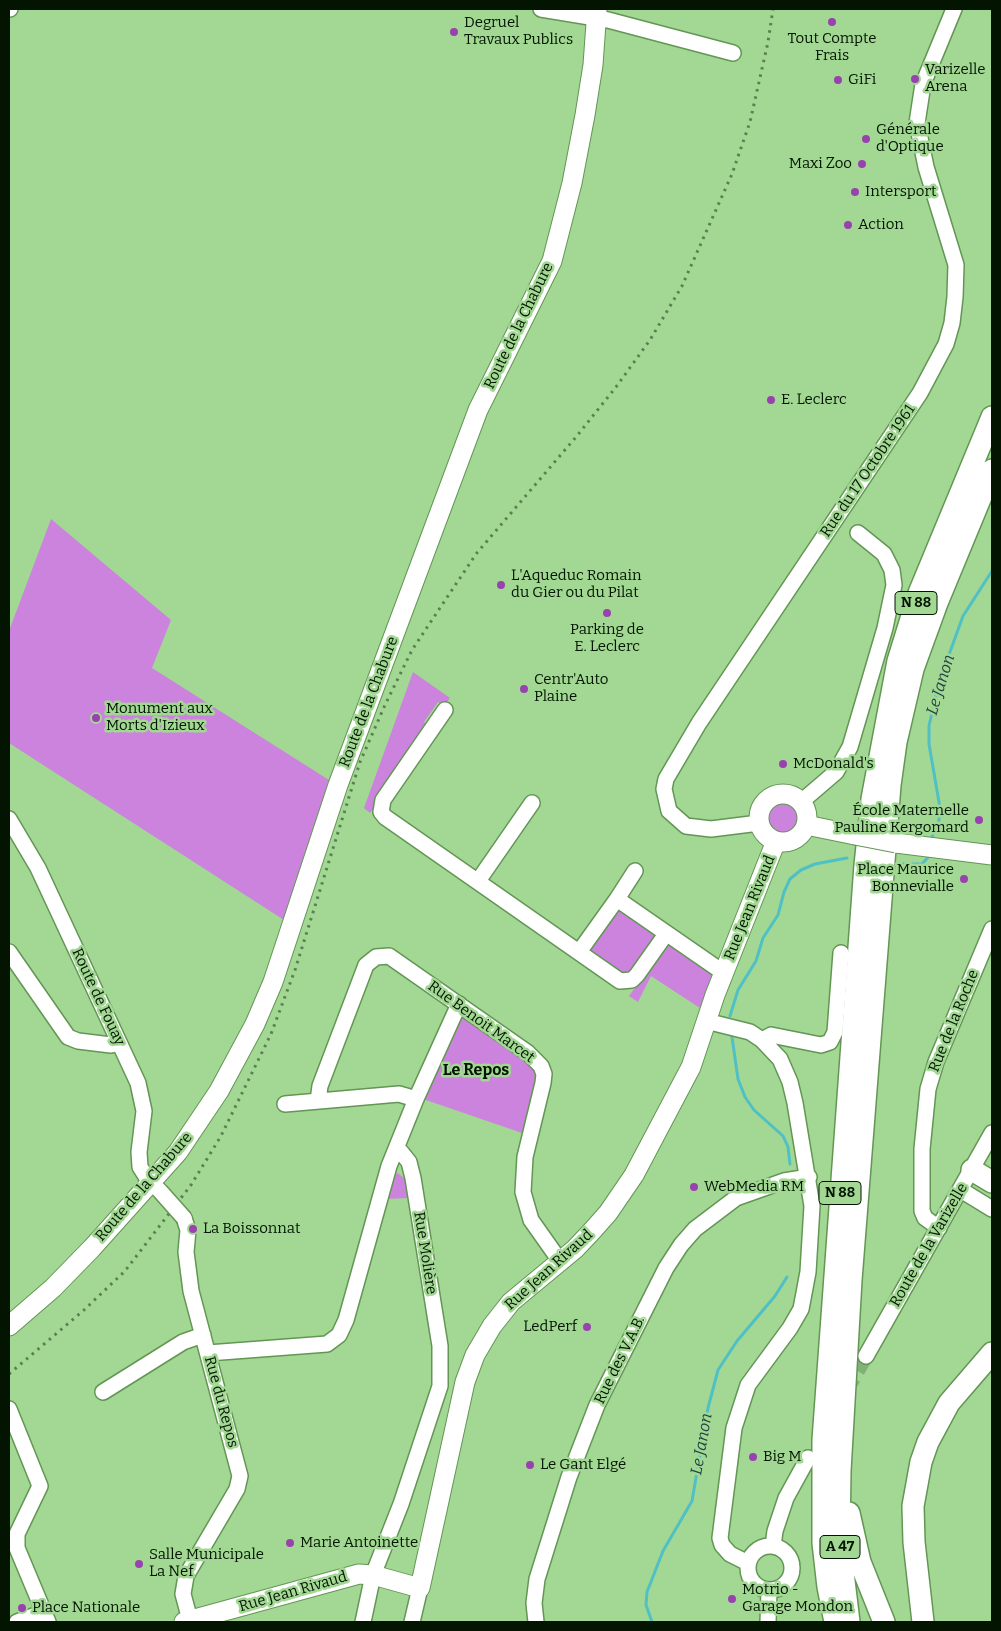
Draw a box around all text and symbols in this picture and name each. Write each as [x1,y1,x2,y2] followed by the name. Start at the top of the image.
[464,14,573,49] place label: Degruel Travaux Publics
[826,16,838,28] marker: Tout Compte Frais
[448,26,460,38] marker: Degruel Travaux Publics
[788,30,876,65] place label: Tout Compte Frais
[925,61,985,96] place label: Varizelle Arena
[848,71,876,89] place label: GiFi
[909,73,921,85] marker: Varizelle Arena
[832,74,844,86] marker: GiFi
[876,121,944,156] place label: Générale d'Optique
[860,133,872,145] marker: Générale d'Optique
[789,155,852,173] place label: Maxi Zoo
[856,158,868,170] marker: Maxi Zoo
[865,183,936,201] place label: Intersport
[849,186,861,198] marker: Intersport
[858,216,904,234] place label: Action
[842,219,854,231] marker: Action
[481,260,557,392] street label: Route de la Chabure
[781,391,847,409] place label: E. Leclerc
[765,394,777,406] marker: E. Leclerc
[817,401,919,541] street label: Rue du 17 Octobre 1961
[511,567,641,602] place label: L'Aqueduc Romain du Gier ou du Pilat
[495,579,507,591] marker: L'Aqueduc Romain du Gier ou du Pilat
[895,592,937,614] road number: N 88
[601,607,613,619] marker: Parking de E. Leclerc
[570,621,644,656] place label: Parking de E. Leclerc
[336,634,402,770] street label: Route de la Chabure
[923,652,959,718] water label: Le Janon
[534,671,608,706] place label: Centr'Auto Plaine
[518,683,530,695] marker: Centr'Auto Plaine
[106,700,213,735] place label: Monument aux Morts d'Izieux
[90,712,102,724] marker: Monument aux Morts d'Izieux
[793,755,874,773] place label: McDonald's
[777,758,789,770] marker: McDonald's
[834,802,969,837] place label: École Maternelle Pauline Kergomard
[973,814,985,826] marker: École Maternelle Pauline Kergomard
[721,853,779,963] street label: Rue Jean Rivaud
[857,861,954,896] place label: Place Maurice Bonnevialle
[958,873,970,885] marker: Place Maurice Bonnevialle
[68,945,128,1049] street label: Route de Fouay
[925,967,983,1075] street label: Rue de la Roche
[424,977,538,1067] street label: Rue Benoit Marcet
[443,1061,509,1081] district label: Le Repos
[92,1129,196,1245] street label: Route de la Chabure
[704,1178,804,1196] place label: WebMedia RM
[886,1180,972,1310] street label: Route de la Varizelle
[688,1181,700,1193] marker: WebMedia RM
[819,1182,861,1204] road number: N 88
[410,1210,440,1296] street label: Rue Molière
[203,1220,300,1238] place label: La Boissonnat
[187,1223,199,1235] marker: La Boissonnat
[501,1226,597,1314] street label: Rue Jean Rivaud
[591,1313,649,1407] street label: Rue des V.A.B.
[523,1318,577,1336] place label: LedPerf
[581,1321,593,1333] marker: LedPerf
[200,1354,242,1450] street label: Rue du Repos
[687,1412,717,1476] water label: Le Janon
[763,1448,802,1466] place label: Big M
[747,1451,759,1463] marker: Big M
[540,1456,626,1474] place label: Le Gant Elgé
[524,1459,536,1471] marker: Le Gant Elgé
[300,1534,418,1552] place label: Marie Antoinette
[820,1535,860,1558] road number: A 47
[284,1537,296,1549] marker: Marie Antoinette
[149,1546,264,1581] place label: Salle Municipale La Nef
[133,1558,145,1570] marker: Salle Municipale La Nef
[237,1568,349,1616] street label: Rue Jean Rivaud
[742,1581,853,1616] place label: Motrio - Garage Mondon
[726,1593,738,1605] marker: Motrio - Garage Mondon
[32,1599,140,1617] place label: Place Nationale
[16,1602,28,1614] marker: Place Nationale

